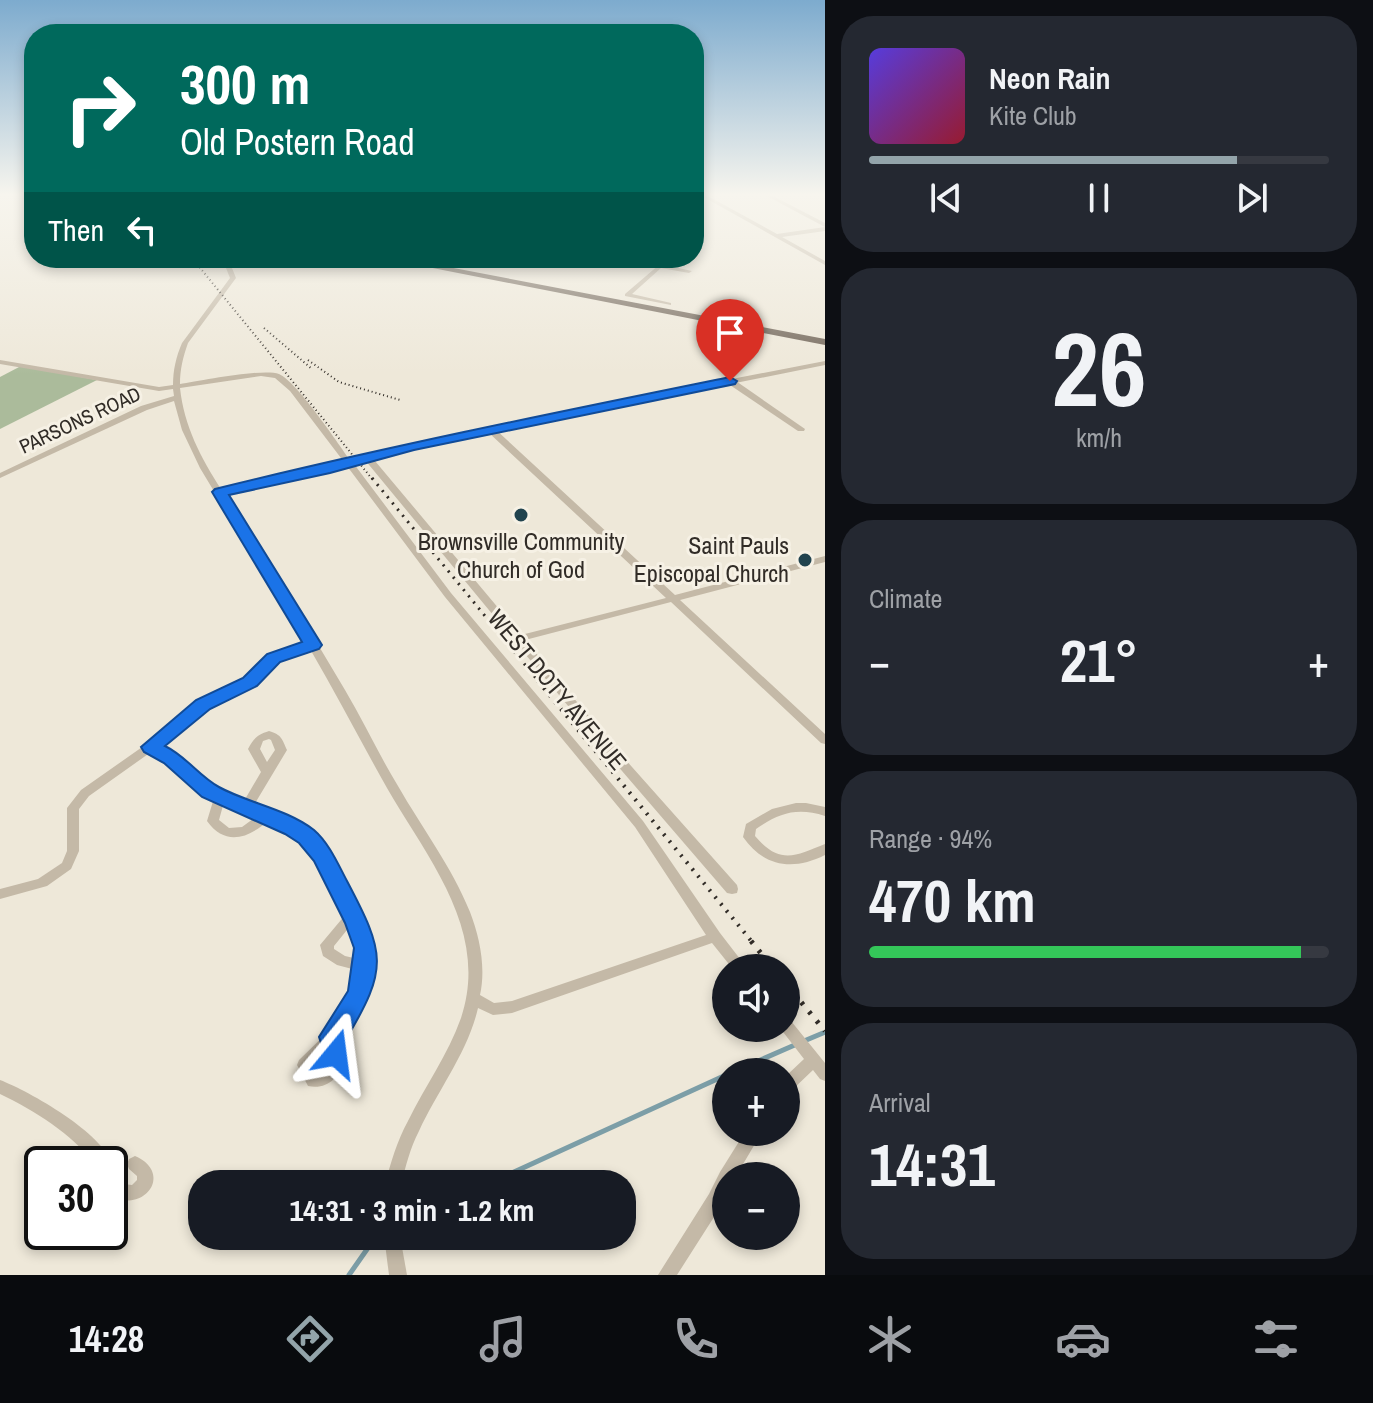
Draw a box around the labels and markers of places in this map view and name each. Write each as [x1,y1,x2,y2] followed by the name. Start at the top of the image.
[696,299,764,381] pin
[512,506,530,524] marker: Brownsville Community Church of God
[418,525,625,585] place label: Brownsville Community Church of God
[634,529,789,589] place label: Saint Pauls Episcopal Church
[796,551,814,569] marker: Saint Pauls Episcopal Church

